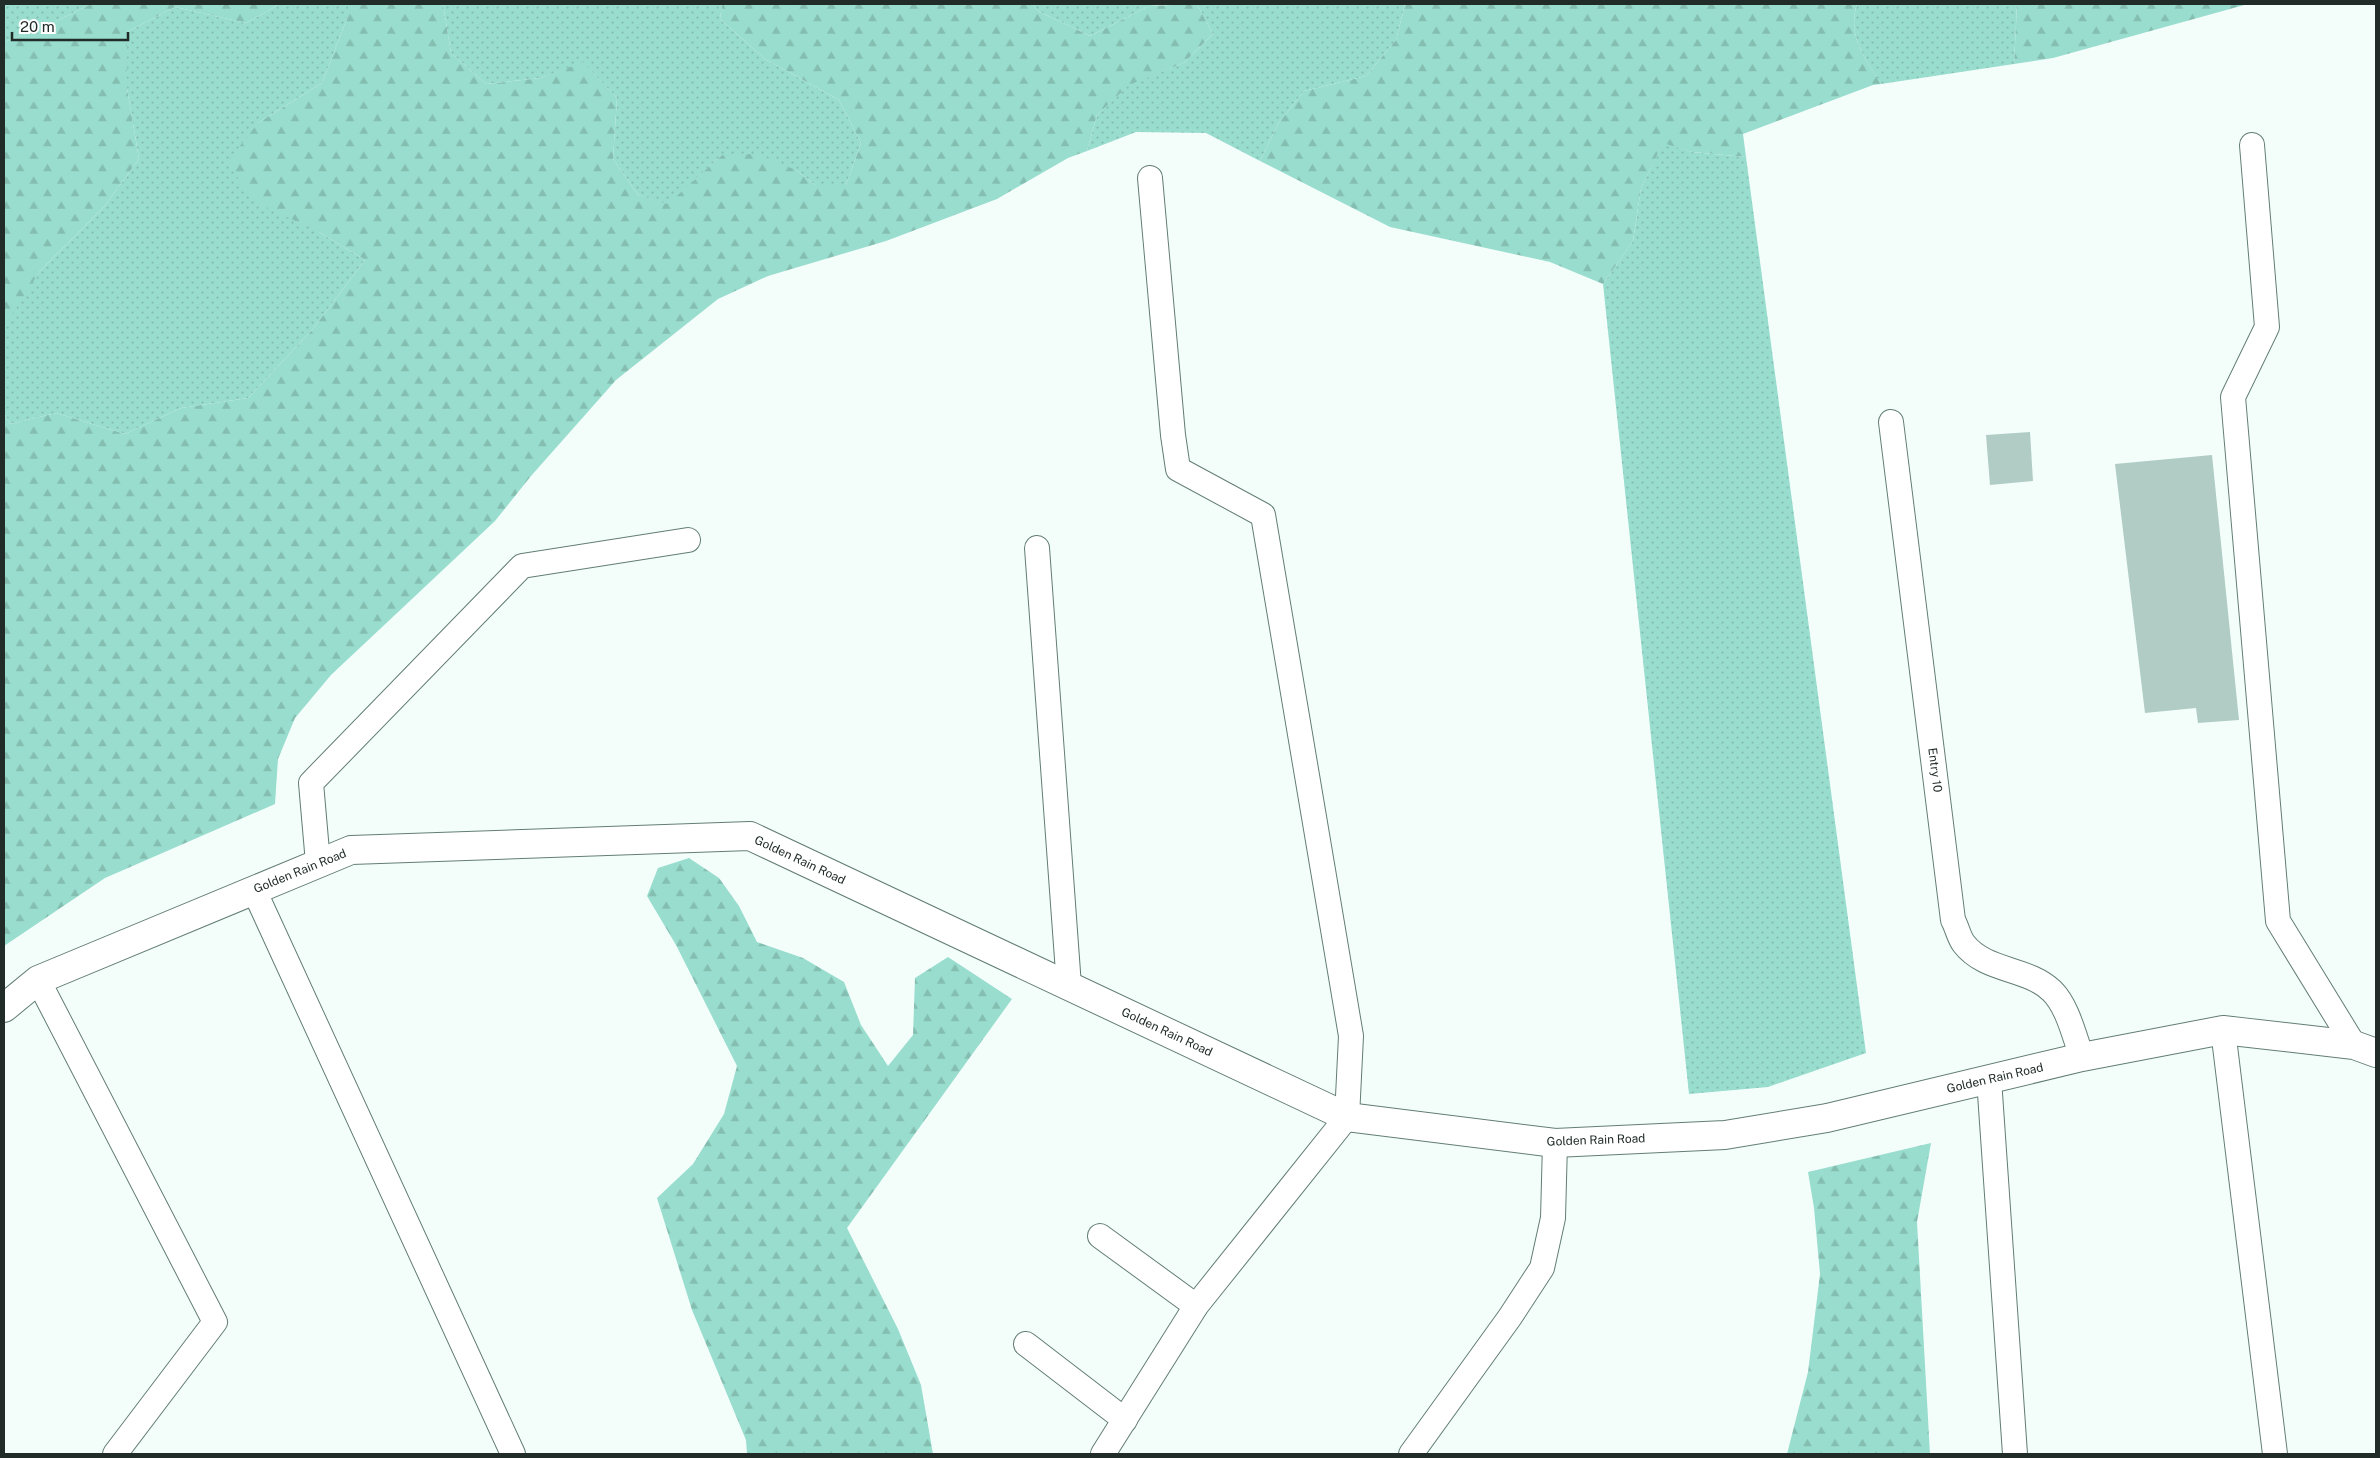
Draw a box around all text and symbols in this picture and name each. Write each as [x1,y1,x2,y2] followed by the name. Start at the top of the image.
[12,10,129,42] scale bar
[20,18,55,35] text: 20 m
[1925,747,1945,793] street label: Entry 10
[752,833,848,887] street label: Golden Rain Road
[252,846,348,896] street label: Golden Rain Road
[1119,1005,1215,1059] street label: Golden Rain Road
[1945,1060,2045,1096] street label: Golden Rain Road
[1546,1131,1646,1149] street label: Golden Rain Road

